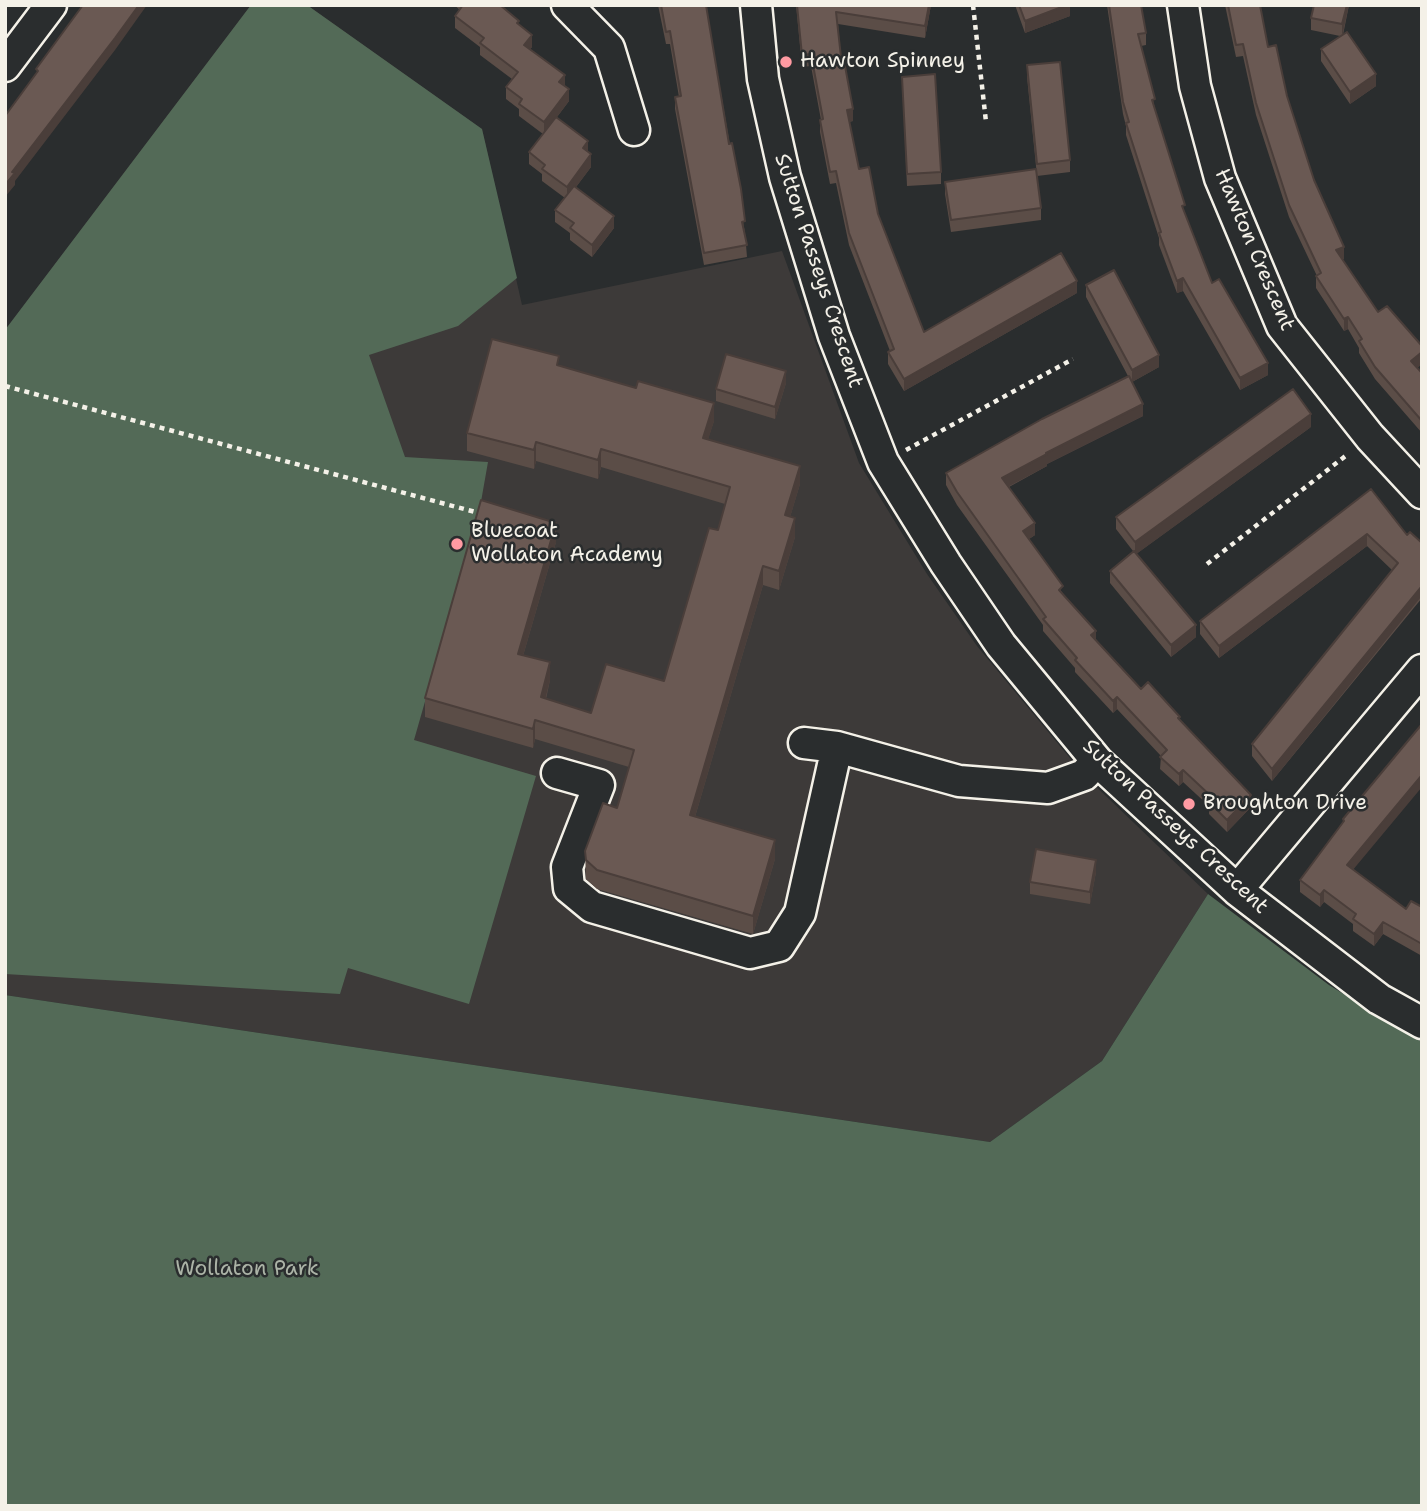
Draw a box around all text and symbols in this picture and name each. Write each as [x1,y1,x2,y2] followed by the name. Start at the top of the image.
[800,49,965,75] place label: Hawton Spinney
[778,54,794,70] marker: Hawton Spinney
[768,151,868,391] street label: Sutton Passeys Crescent
[1209,165,1299,335] street label: Hawton Crescent
[471,519,663,569] place label: Bluecoat Wollaton Academy
[449,536,465,552] marker: Bluecoat Wollaton Academy
[1077,734,1273,920] street label: Sutton Passeys Crescent
[1203,791,1367,817] place label: Broughton Drive
[1181,796,1197,812] marker: Broughton Drive
[175,1257,319,1283] park label: Wollaton Park

